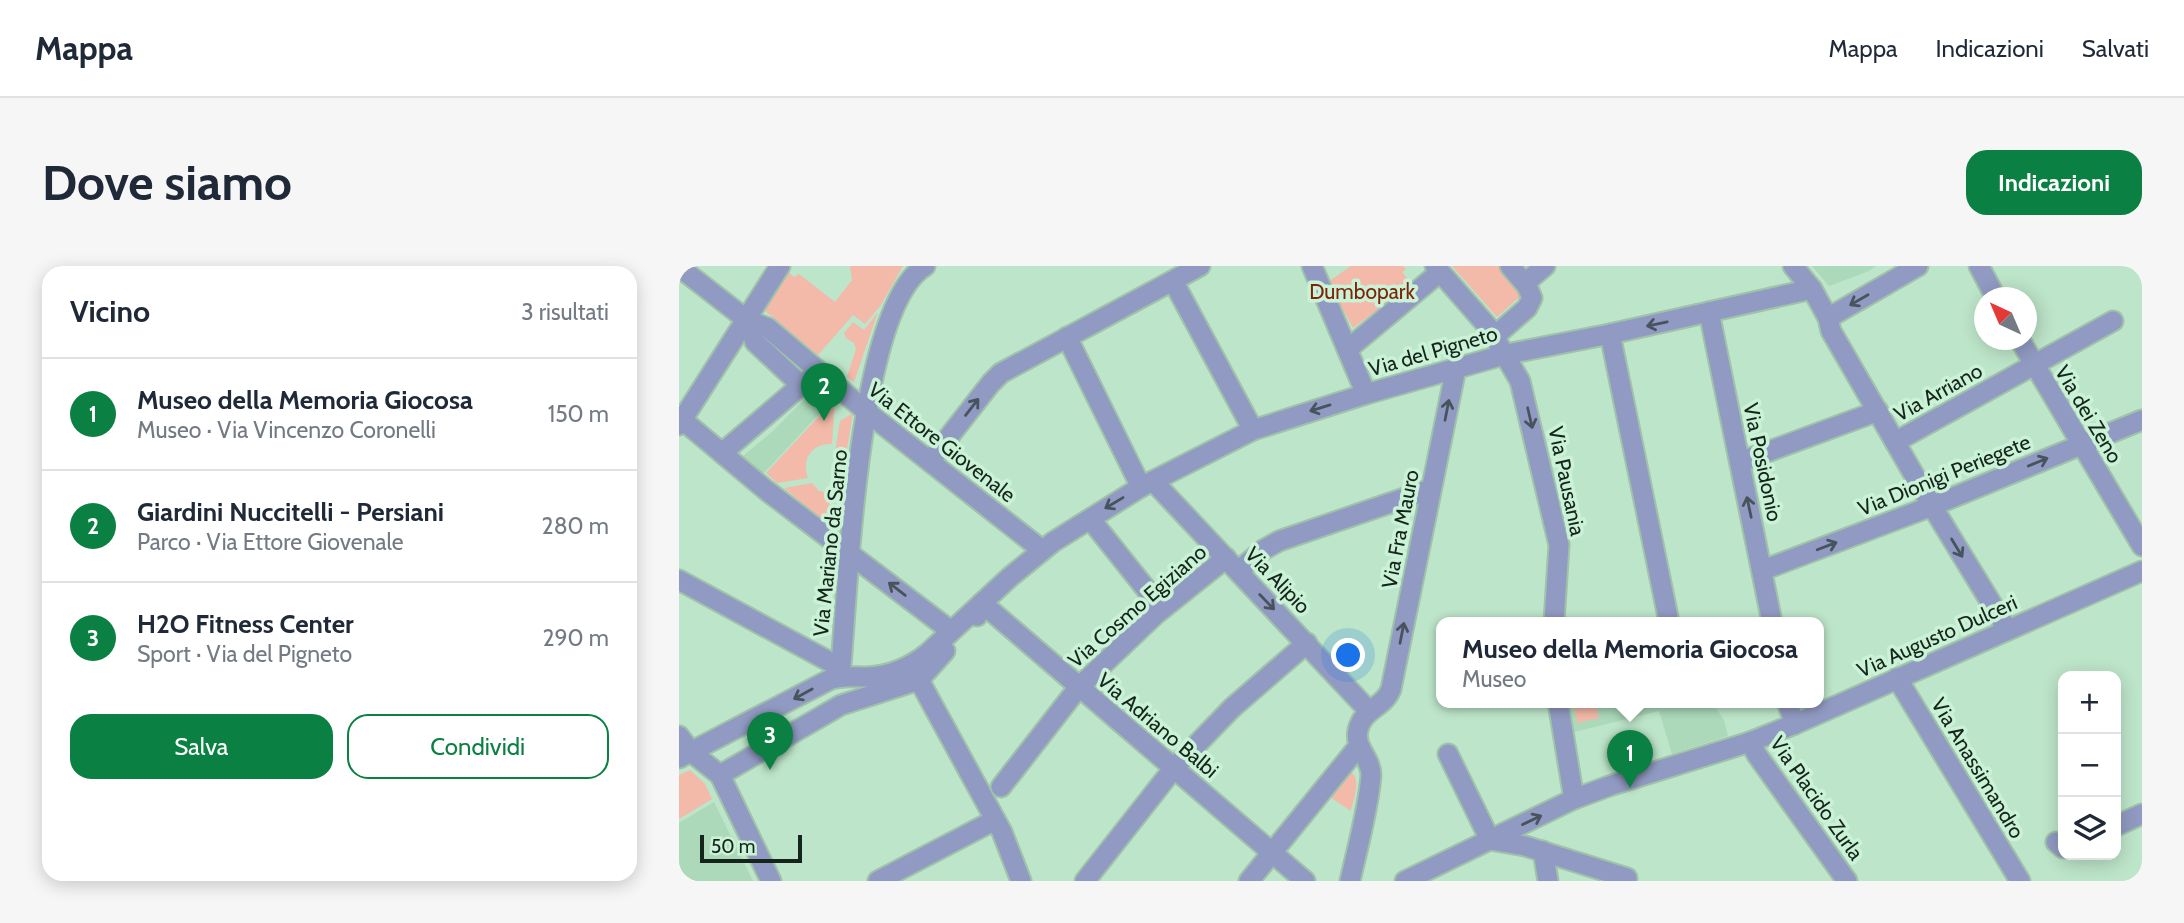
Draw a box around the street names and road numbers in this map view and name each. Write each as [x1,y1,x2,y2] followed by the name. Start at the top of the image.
[1366,321,1500,381] street label: Via del Pigneto
[1890,358,1986,426] street label: Via Arriano
[2050,361,2128,467] street label: Via dei Zeno
[863,377,1021,507] street label: Via Ettore Giovenale
[1738,401,1788,523] street label: Via Posidonio
[1543,424,1591,538] street label: Via Pausania
[1854,429,2034,521] street label: Via Dionigi Periegete
[808,448,852,638] street label: Via Mariano da Sarno
[1376,468,1424,590] street label: Via Fra Mauro
[1063,539,1211,673] street label: Via Cosmo Egiziano
[1240,542,1316,618] street label: Via Alipio
[1853,590,2021,682] street label: Via Augusto Dulceri
[1092,667,1224,783] street label: Via Adriano Balbi
[1926,693,2030,843] street label: Via Anassimandro
[1765,731,1869,865] street label: Via Placido Zurla

